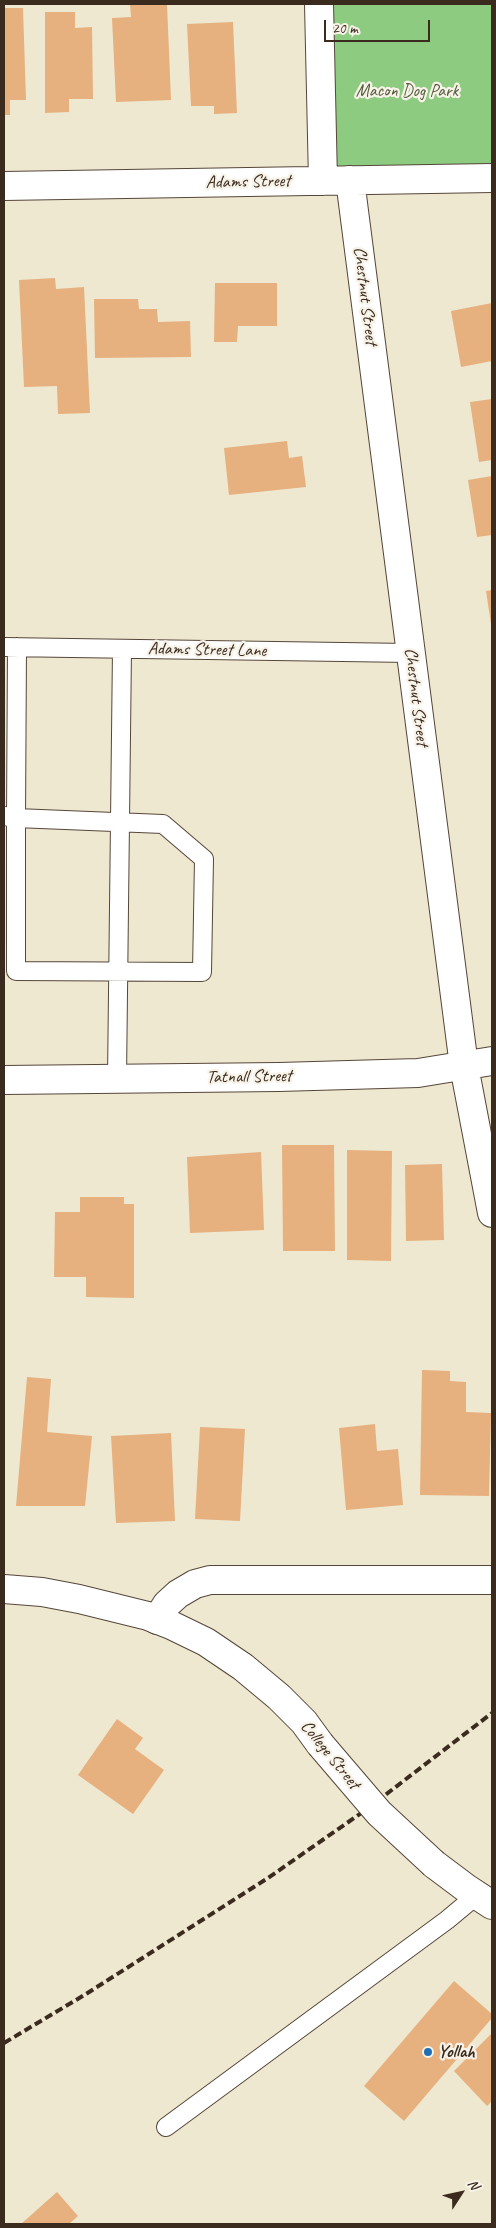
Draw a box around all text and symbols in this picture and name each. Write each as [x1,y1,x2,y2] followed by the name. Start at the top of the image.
[326,10,432,42] scale bar
[332,19,358,38] text: 20 m
[356,80,458,102] park label: Macon Dog Park
[205,170,291,194] street label: Adams Street
[348,246,382,346] street label: Chestnut Street
[148,638,266,662] street label: Adams Street Lane
[399,647,433,747] street label: Chestnut Street
[206,1065,292,1089] street label: Tatnall Street
[296,1716,364,1794] street label: College Street
[438,2041,475,2063] place label: Yollah
[422,2046,434,2058] marker: Yollah
[436,2168,486,2218] north arrow
[464,2176,483,2193] text: N

